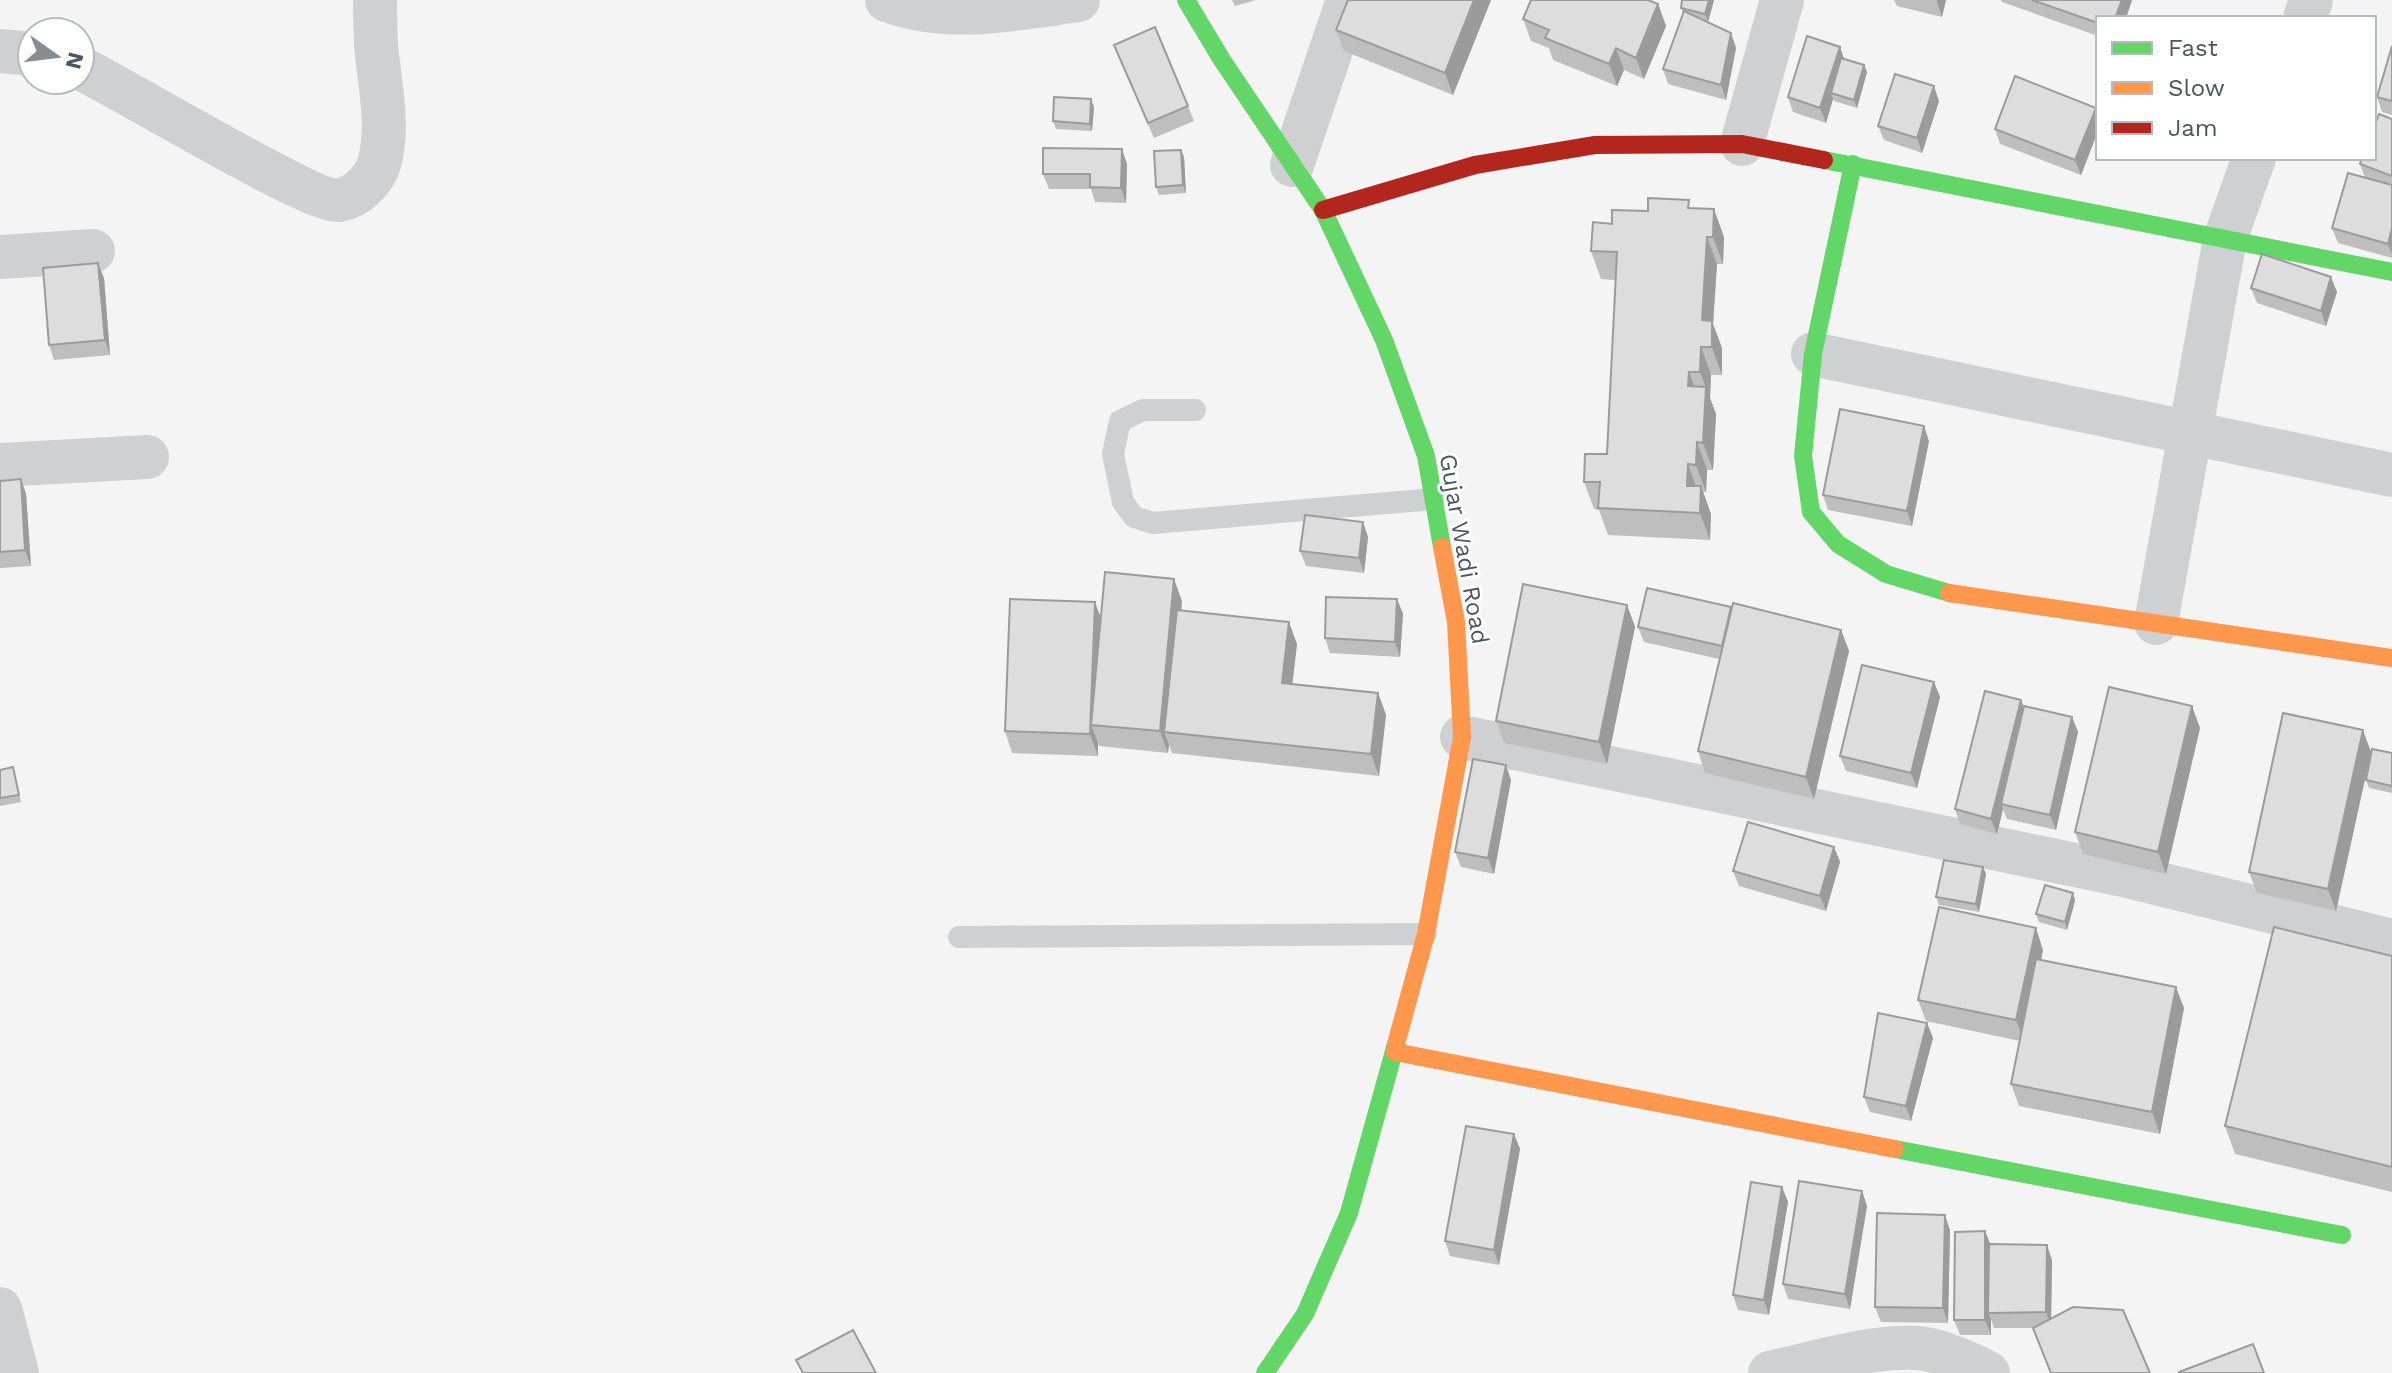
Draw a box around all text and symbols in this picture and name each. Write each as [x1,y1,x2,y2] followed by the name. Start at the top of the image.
[16,16,96,96] north arrow
[2096,16,2376,160] legend
[2168,34,2218,62] text: Fast
[61,50,89,72] text: N
[2168,74,2225,102] text: Slow
[2168,114,2218,142] text: Jam
[1433,452,1495,646] street label: Gujar Wadi Road

